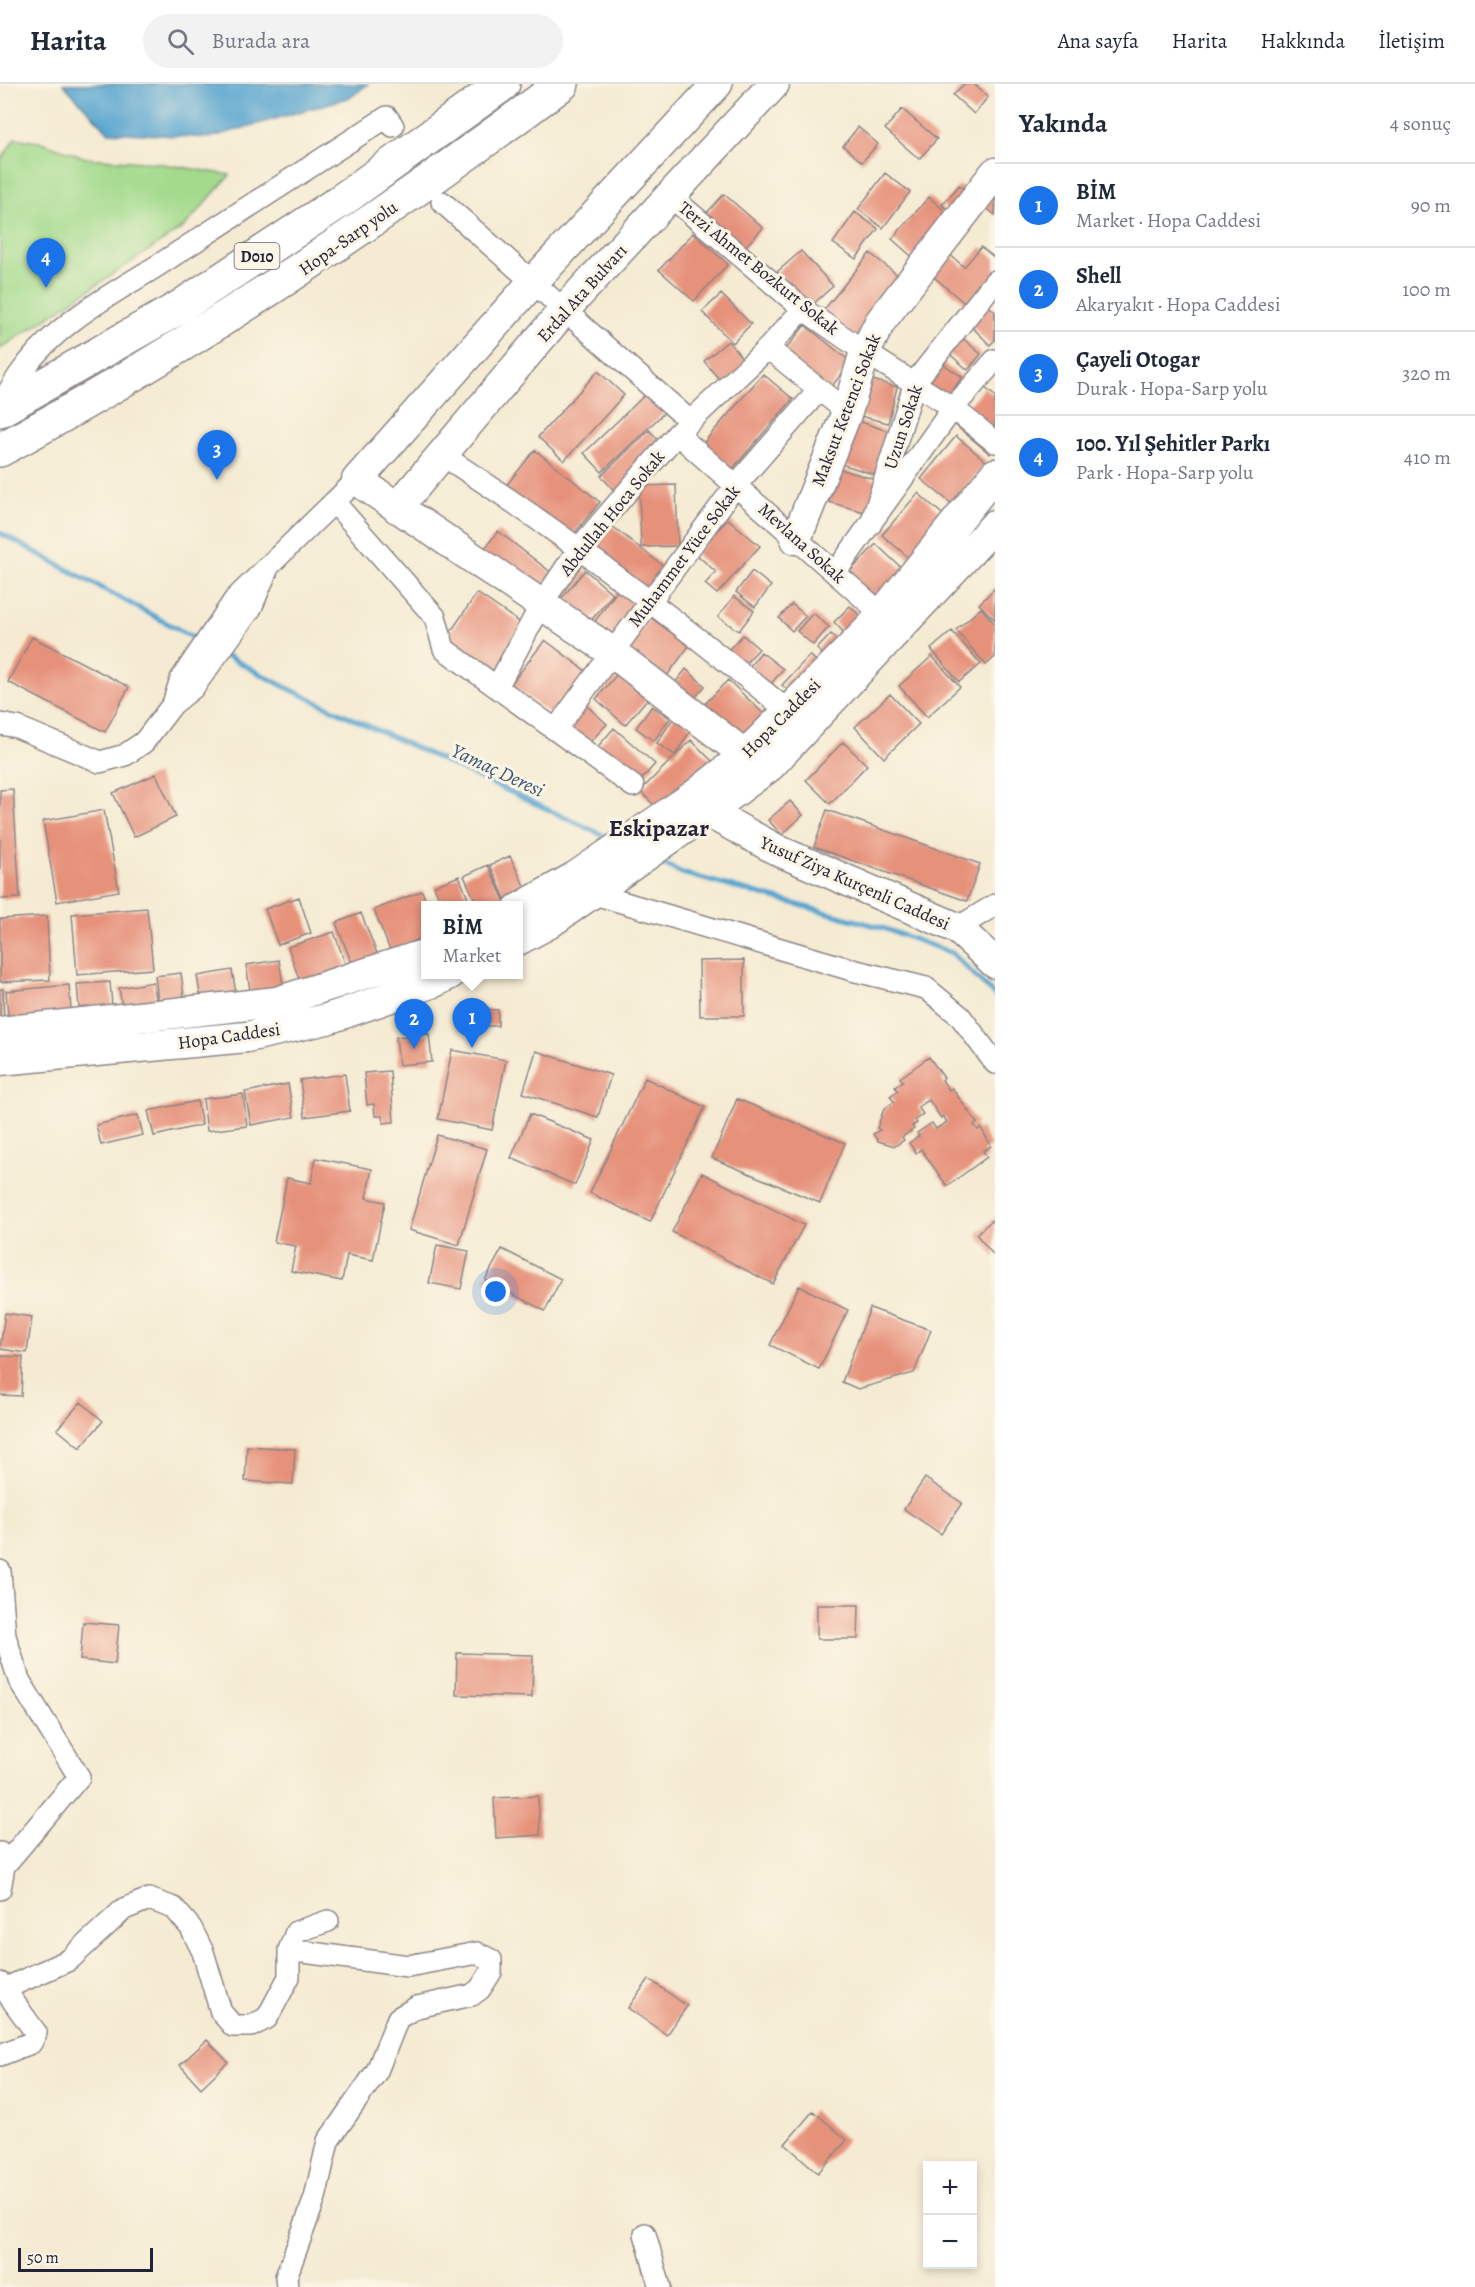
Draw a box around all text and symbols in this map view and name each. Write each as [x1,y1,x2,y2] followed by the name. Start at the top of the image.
[143,14,563,68] search box
[30,22,107,60] text: Harita
[164,25,197,58] icon: search
[212,26,310,56] text: Burada ara
[1058,27,1139,55] text: Ana sayfa
[1172,27,1228,55] text: Harita
[1261,27,1345,55] text: Hakkında
[1378,27,1445,55] text: İletişim
[1019,106,1108,141] text: Yakında
[1390,110,1451,137] text: 4 sonuç
[1076,177,1116,207] text: BİM
[1035,192,1042,219] text: 1
[1411,192,1451,219] text: 90 m
[294,195,402,281] street label: Hopa-Sarp yolu
[674,196,844,340] street label: Terzi Ahmet Bozkurt Sokak
[1076,207,1261,234] text: Market · Hopa Caddesi
[26,238,66,288] pin: 4
[532,239,632,347] street label: Erdal Ata Bulvarı
[234,243,280,269] road number: D010
[1076,261,1121,291] text: Shell
[1034,276,1043,303] text: 2
[1402,276,1451,303] text: 100 m
[1076,291,1281,318] text: Akaryakıt · Hopa Caddesi
[806,330,886,490] street label: Maksut Ketenci Sokak
[1076,345,1200,375] text: Çayeli Otogar
[1034,360,1043,387] text: 3
[1402,360,1451,387] text: 320 m
[1076,375,1268,402] text: Durak · Hopa-Sarp yolu
[878,382,928,472] street label: Uzun Sokak
[1076,429,1270,459] text: 100. Yıl Şehitler Parkı
[198,430,236,480] pin: 3
[1034,444,1043,471] text: 4
[1404,444,1451,471] text: 410 m
[553,445,670,581] street label: Abdullah Hoca Sokak
[1076,459,1254,486] text: Park · Hopa-Sarp yolu
[623,480,745,632] street label: Muhammet Yüce Sokak
[753,497,851,589] street label: Mevlana Sokak
[736,673,826,763] street label: Hopa Caddesi
[447,737,549,804] water label: Yamaç Deresi
[609,812,709,844] district label: Eskipazar
[755,830,954,936] street label: Yusuf Ziya Kurçenli Caddesi
[421,901,523,979] popup
[443,912,483,942] text: BİM
[443,942,501,969] text: Market
[452,998,492,1048] pin: 1
[394,1000,434,1049] pin: 2
[176,1017,282,1055] street label: Hopa Caddesi
[481,1277,510,1306] your location
[923,2161,977,2269] map controls
[923,2161,977,2215] button: +
[923,2215,977,2269] button: −
[18,2245,153,2272] scale bar
[27,2247,59,2269] text: 50 m

